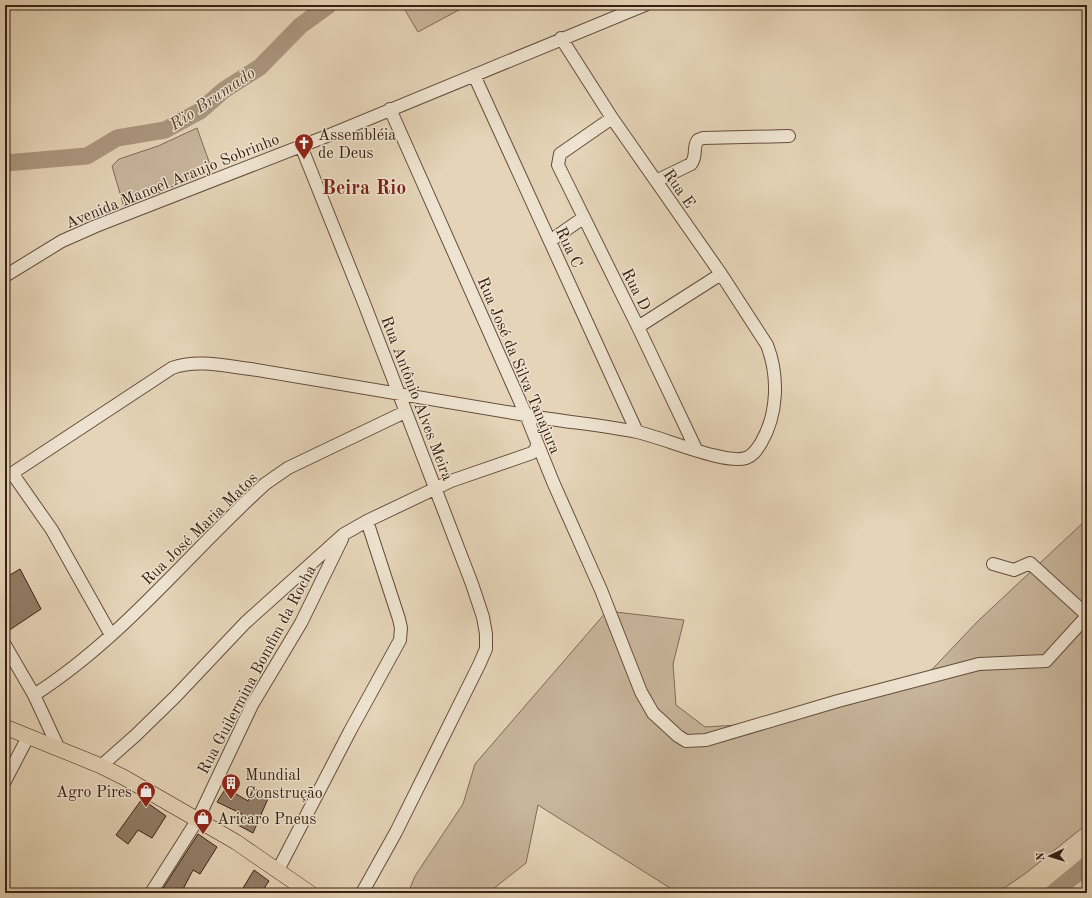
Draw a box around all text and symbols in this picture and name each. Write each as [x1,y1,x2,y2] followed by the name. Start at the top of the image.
[166,64,259,135] water label: Rio Brumado
[318,128,396,162] place label: Assembléia de Deus
[64,132,282,232] street label: Avenida Manoel Araujo Sobrinho
[293,132,315,160] church icon: Assembléia de Deus
[659,167,697,212] street label: Rua E
[322,179,406,199] district label: Beira Rio
[552,225,585,271] street label: Rua C
[618,266,653,314] street label: Rua D
[474,275,563,457] street label: Rua José da Silva Tanajura
[377,314,455,483] street label: Rua Antônio Alves Meira
[139,470,261,589] street label: Rua José Maria Matos
[196,563,320,777] street label: Rua Guilermina Bomfim da Rocha
[245,768,323,802] place label: Mundial Construção
[220,772,242,800] building icon: Mundial Construção
[135,780,157,808] shop icon: Agro Pires
[56,785,132,801] place label: Agro Pires
[192,807,214,835] shop icon: Aricaro Pneus
[217,812,316,828] place label: Aricaro Pneus
[1030,836,1070,876] north arrow
[1036,851,1047,861] text: N

